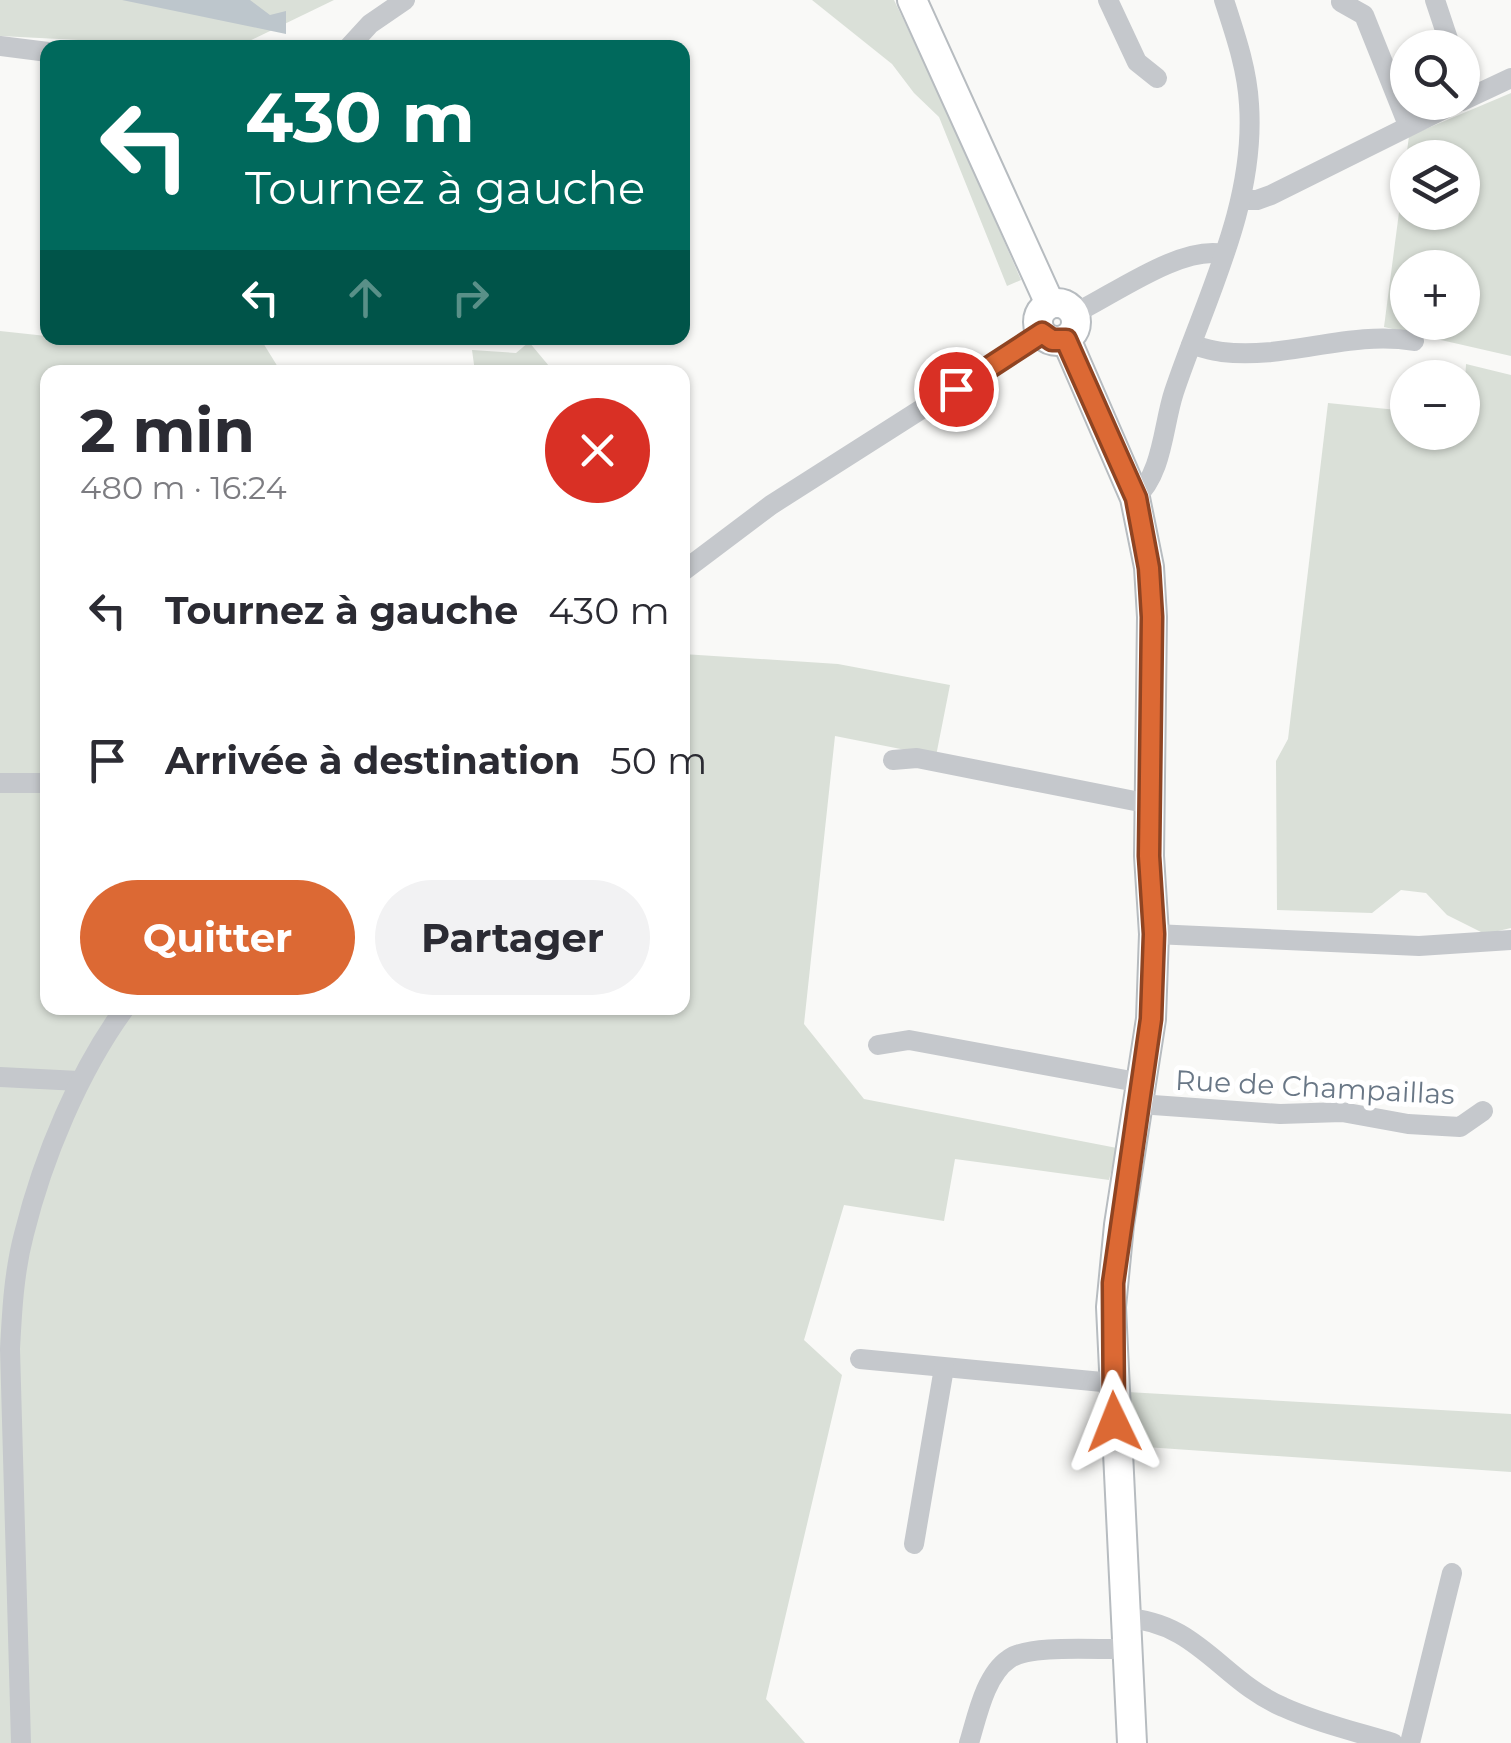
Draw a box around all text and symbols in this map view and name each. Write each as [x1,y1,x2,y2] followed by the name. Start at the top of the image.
[1390,30,1480,450] map controls
[1390,30,1480,120] button: search
[245,74,475,160] text: 430 m
[80,80,210,210] icon: left
[1390,140,1480,230] button: layers
[245,160,645,215] text: Tournez à gauche
[1390,250,1480,340] button: +
[233,270,288,325] icon: left
[338,270,393,325] icon: ahead
[443,270,498,325] icon: right
[914,347,999,432] pin
[1390,360,1480,450] button: −
[929,362,984,417] icon: arrive
[80,394,255,467] text: 2 min
[545,398,650,503] button: close
[80,468,287,507] text: 480 m · 16:24
[80,583,135,638] icon: left
[165,587,518,634] text: Tournez à gauche
[548,587,670,634] text: 430 m
[80,733,135,788] icon: arrive
[165,737,580,784] text: Arrivée à destination
[610,737,707,784] text: 50 m
[80,880,355,995] button: Quitter
[375,880,650,995] button: Partager
[1174,1063,1456,1111] street label: Rue de Champaillas
[1062,1370,1166,1474] position arrow

